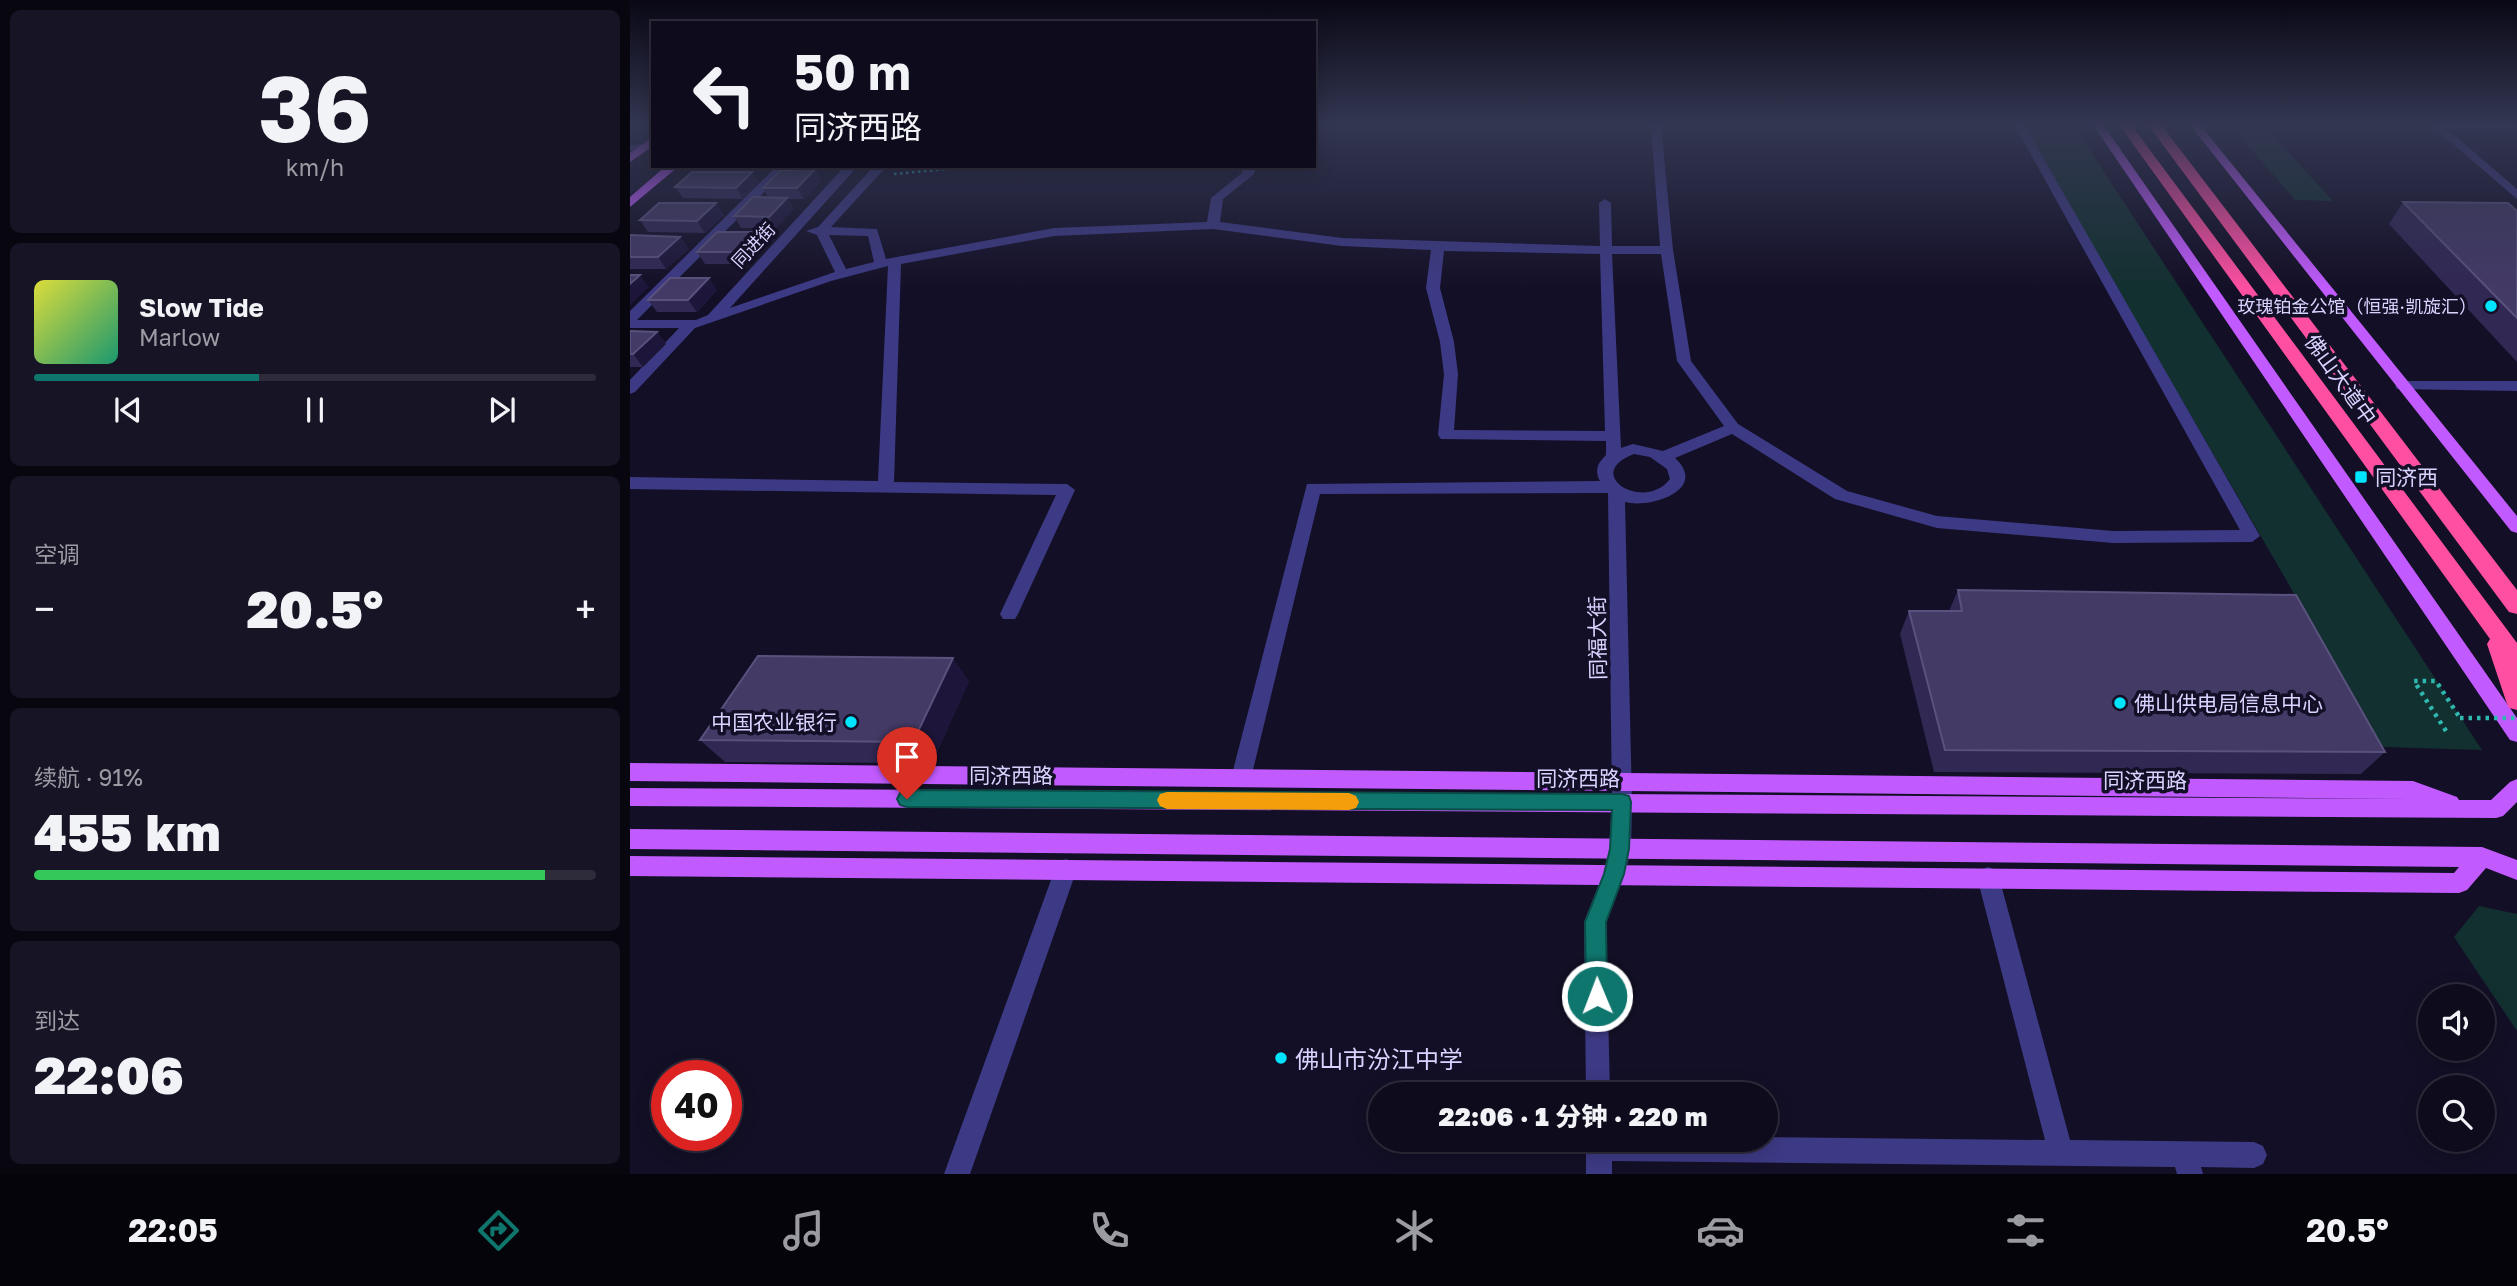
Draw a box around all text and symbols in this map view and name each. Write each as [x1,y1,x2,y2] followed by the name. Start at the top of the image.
[794,42,911,101] text: 50 m
[679,49,770,140] icon: left
[258,53,372,162] text: 36
[794,108,922,146] text: 同济西路
[286,153,344,181] text: km/h
[727,218,779,272] street label: 同进街
[139,292,264,323] text: Slow Tide
[2238,295,2477,317] place label: 玫瑰铂金公馆（恒强·凯旋汇）
[2483,298,2499,314] marker: 玫瑰铂金公馆（恒强·凯旋汇）
[139,323,220,351] text: Marlow
[2300,329,2382,429] street label: 佛山大道中
[109,391,147,429] icon: previous
[296,391,334,429] icon: pause
[483,391,521,429] icon: next
[2375,464,2438,490] place label: 同济西
[2353,469,2369,485] marker: 同济西
[34,540,80,568] text: 空调
[247,577,383,639] text: 20.5°
[34,586,55,631] text: −
[575,586,596,631] text: +
[1583,596,1611,680] street label: 同福大街
[2134,690,2323,716] place label: 佛山供电局信息中心
[2112,695,2128,711] marker: 佛山供电局信息中心
[711,709,837,735] place label: 中国农业银行
[843,714,859,730] marker: 中国农业银行
[877,727,937,799] pin
[888,738,926,776] icon: arrive
[969,762,1053,788] street label: 同济西路
[34,763,143,791] text: 续航 · 91%
[1536,765,1620,791] street label: 同济西路
[2103,767,2187,793] street label: 同济西路
[34,800,221,862] text: 455 km
[1560,959,1634,1033] position arrow
[2418,984,2495,1152] map controls
[2418,984,2495,1061] button: sound
[34,1006,80,1034] text: 到达
[34,1043,184,1105] text: 22:06
[1295,1044,1463,1073] place label: 佛山市汾江中学
[1273,1050,1289,1066] marker: 佛山市汾江中学
[651,1060,742,1151] speed limit sign: 40
[2418,1075,2495,1152] button: search
[1439,1101,1707,1132] text: 22:06 · 1 分钟 · 220 m
[474,1206,523,1255] icon: directions
[779,1206,828,1255] icon: music
[1085,1206,1134,1255] icon: phone
[1390,1206,1439,1255] icon: climate
[1696,1206,1745,1255] icon: car
[2001,1206,2050,1255] icon: filters
[128,1211,218,1249] text: 22:05
[2306,1211,2389,1249] text: 20.5°

